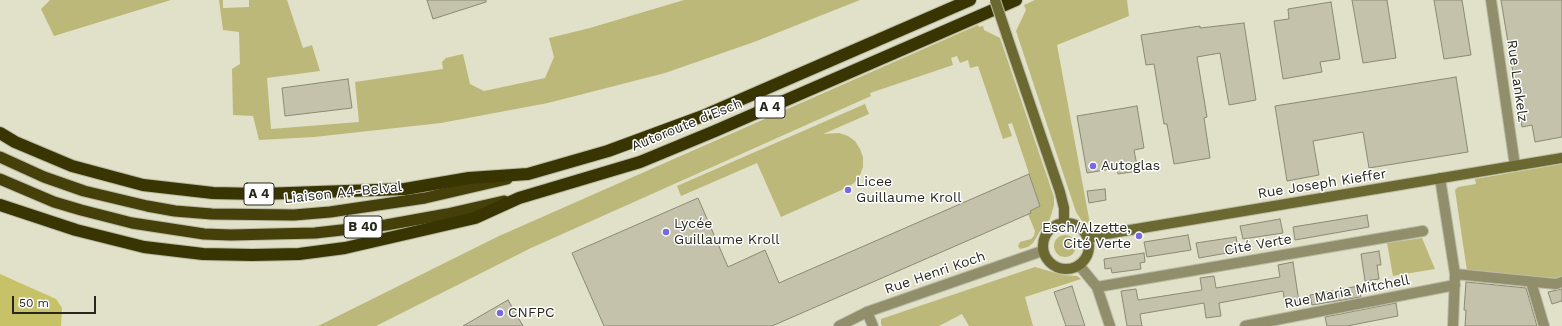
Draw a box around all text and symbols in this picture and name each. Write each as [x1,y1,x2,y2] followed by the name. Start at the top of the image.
[1503,39,1531,123] street label: Rue Lankelz
[629,95,745,155] street label: Autoroute d'Esch
[755,96,785,118] road number: A 4
[1101,158,1160,174] place label: Autoglas
[1088,161,1098,171] marker: Autoglas
[1256,166,1388,202] street label: Rue Joseph Kieffer
[856,174,961,206] place label: Licee Guillaume Kroll
[283,178,403,208] street label: Liaison A4-Belval
[244,183,274,205] road number: A 4
[843,185,853,195] marker: Licee Guillaume Kroll
[344,216,382,238] road number: B 40
[674,216,779,248] place label: Lycée Guillaume Kroll
[1042,220,1131,252] place label: Esch/Alzette, Cité Verte
[661,227,671,237] marker: Lycée Guillaume Kroll
[1134,231,1144,241] marker: Esch/Alzette, Cité Verte
[1223,231,1293,259] street label: Cité Verte
[882,248,988,298] street label: Rue Henri Koch
[1283,272,1411,312] street label: Rue Maria Mitchell
[14,288,98,314] scale bar
[19,296,49,310] text: 50 m
[508,305,555,321] place label: CNFPC
[495,308,505,318] marker: CNFPC

